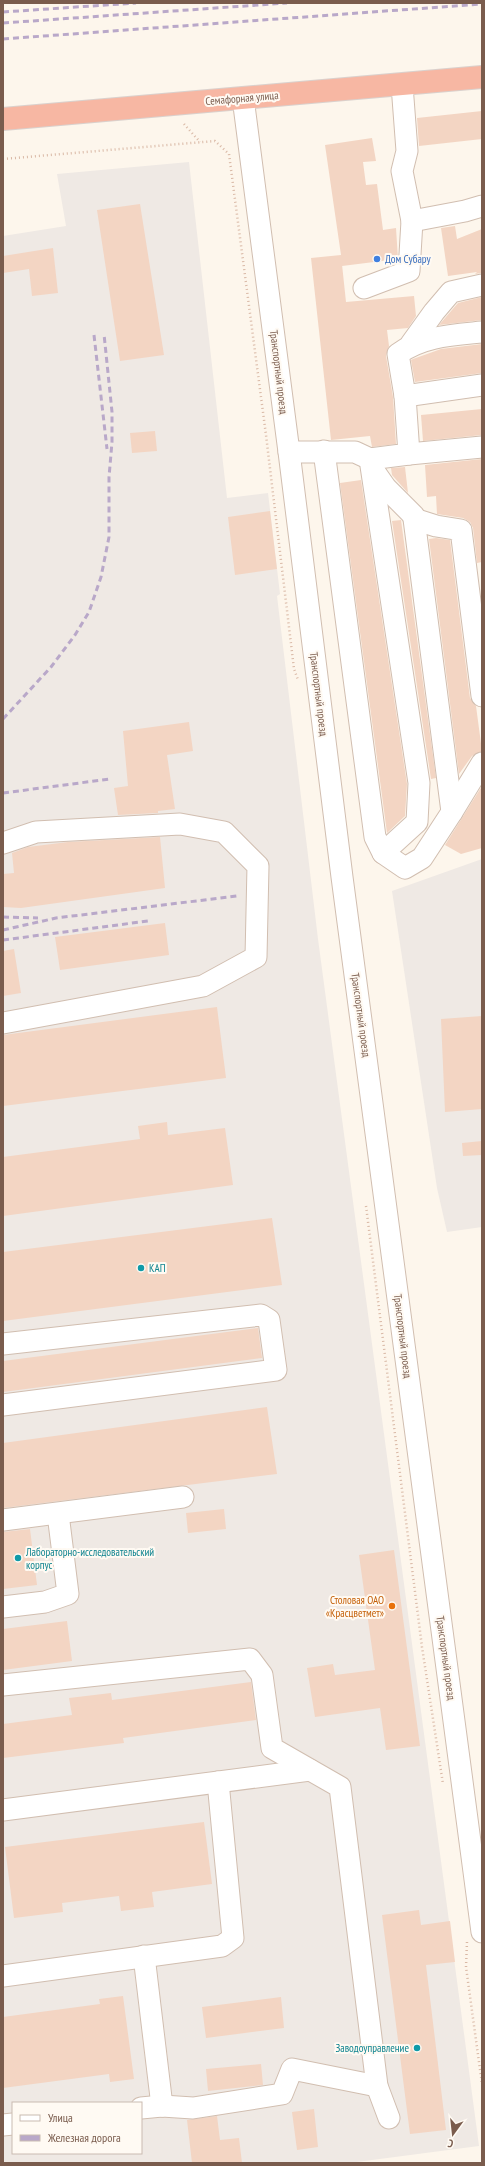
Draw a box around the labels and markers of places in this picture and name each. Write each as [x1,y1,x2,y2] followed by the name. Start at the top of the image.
[385,252,432,266] place label: Дом Субару
[372,254,382,264] marker: Дом Субару
[149,1261,166,1275] place label: КАП
[136,1263,146,1273] marker: КАП
[25,1545,154,1572] place label: Лабораторно-исследовательский корпус
[13,1553,23,1563] marker: Лабораторно-исследовательский корпус
[326,1593,384,1620] place label: Столовая ОАО «Красцветмет»
[387,1601,397,1611] marker: Столовая ОАО «Красцветмет»
[336,2041,409,2055] place label: Заводоуправление
[412,2043,422,2053] marker: Заводоуправление

